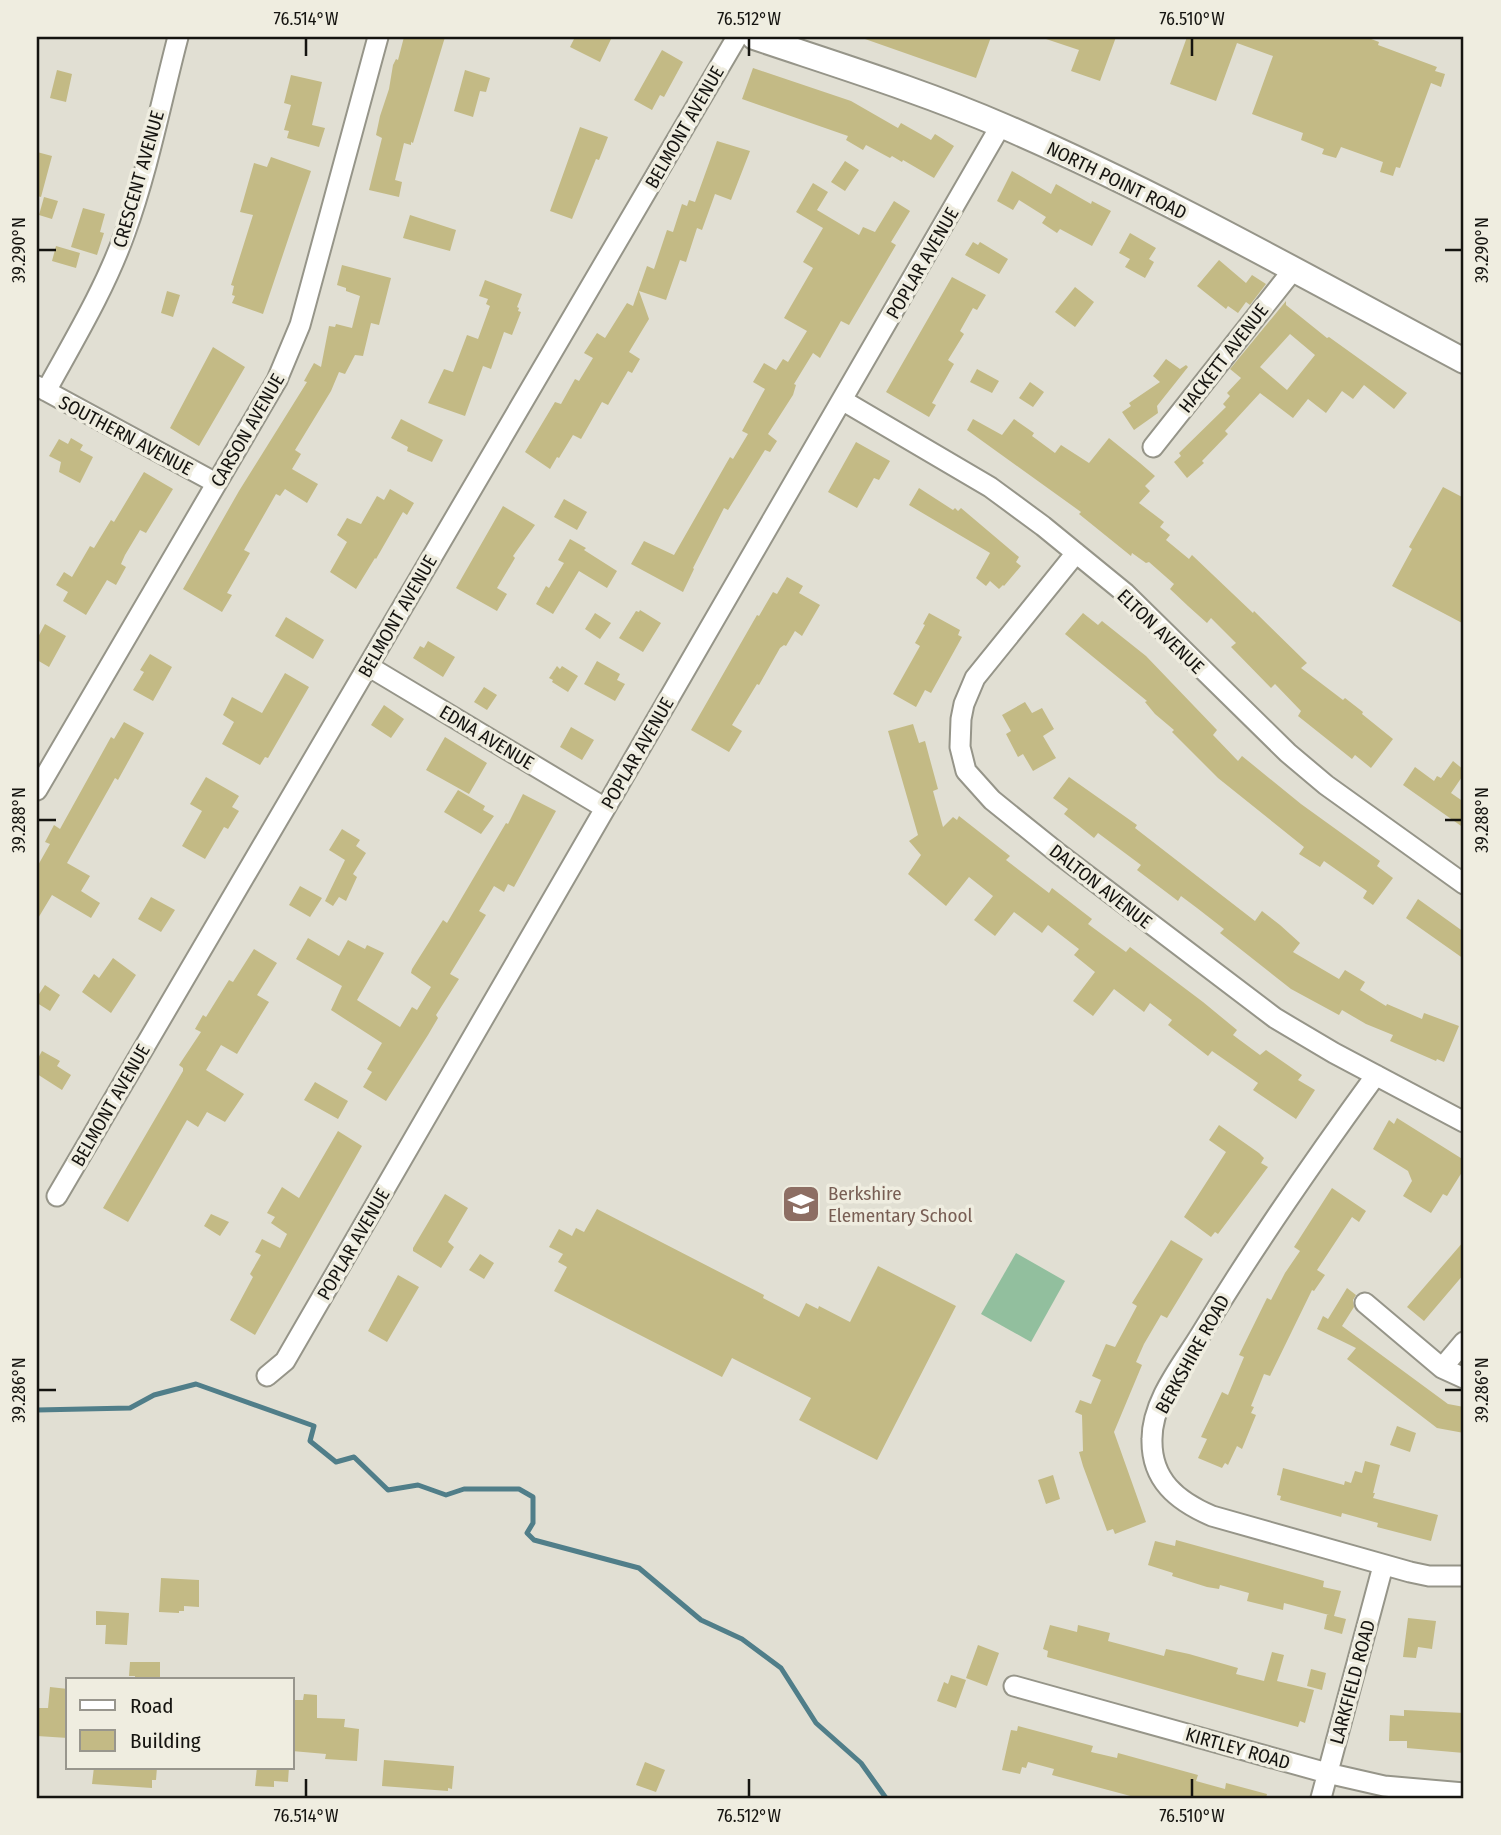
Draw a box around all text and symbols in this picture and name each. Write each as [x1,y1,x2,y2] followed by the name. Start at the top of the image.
[274,8,339,30] text: 76.514°W
[717,8,782,30] text: 76.512°W
[1159,8,1225,30] text: 76.510°W
[640,62,729,193] street label: BELMONT AVENUE
[108,108,169,250] street label: CRESCENT AVENUE
[1043,137,1191,224] street label: NORTH POINT ROAD
[881,203,964,323] street label: POPLAR AVENUE
[8,217,30,283] text: 39.290°N
[1471,217,1493,283] text: 39.290°N
[1174,299,1273,417] street label: HACKETT AVENUE
[206,369,289,491] street label: CARSON AVENUE
[55,391,197,480] street label: SOUTHERN AVENUE
[353,551,442,682] street label: BELMONT AVENUE
[1112,584,1209,679] street label: ELTON AVENUE
[596,693,679,813] street label: POPLAR AVENUE
[435,700,538,775] street label: EDNA AVENUE
[8,787,30,853] text: 39.288°N
[1471,787,1493,853] text: 39.288°N
[1045,839,1157,934] street label: DALTON AVENUE
[66,1040,155,1171] street label: BELMONT AVENUE
[828,1182,973,1227] place label: Berkshire Elementary School
[780,1183,822,1225] school or university icon: Berkshire Elementary School
[312,1184,395,1304] street label: POPLAR AVENUE
[1150,1291,1235,1418] street label: BERKSHIRE ROAD
[8,1357,30,1423] text: 39.286°N
[1471,1357,1493,1423] text: 39.286°N
[1325,1617,1380,1747] street label: LARKFIELD ROAD
[66,1678,294,1769] legend
[130,1693,174,1719] text: Road
[1183,1723,1293,1774] street label: KIRTLEY ROAD
[130,1728,201,1754] text: Building
[274,1805,339,1827] text: 76.514°W
[717,1805,782,1827] text: 76.512°W
[1159,1805,1225,1827] text: 76.510°W

